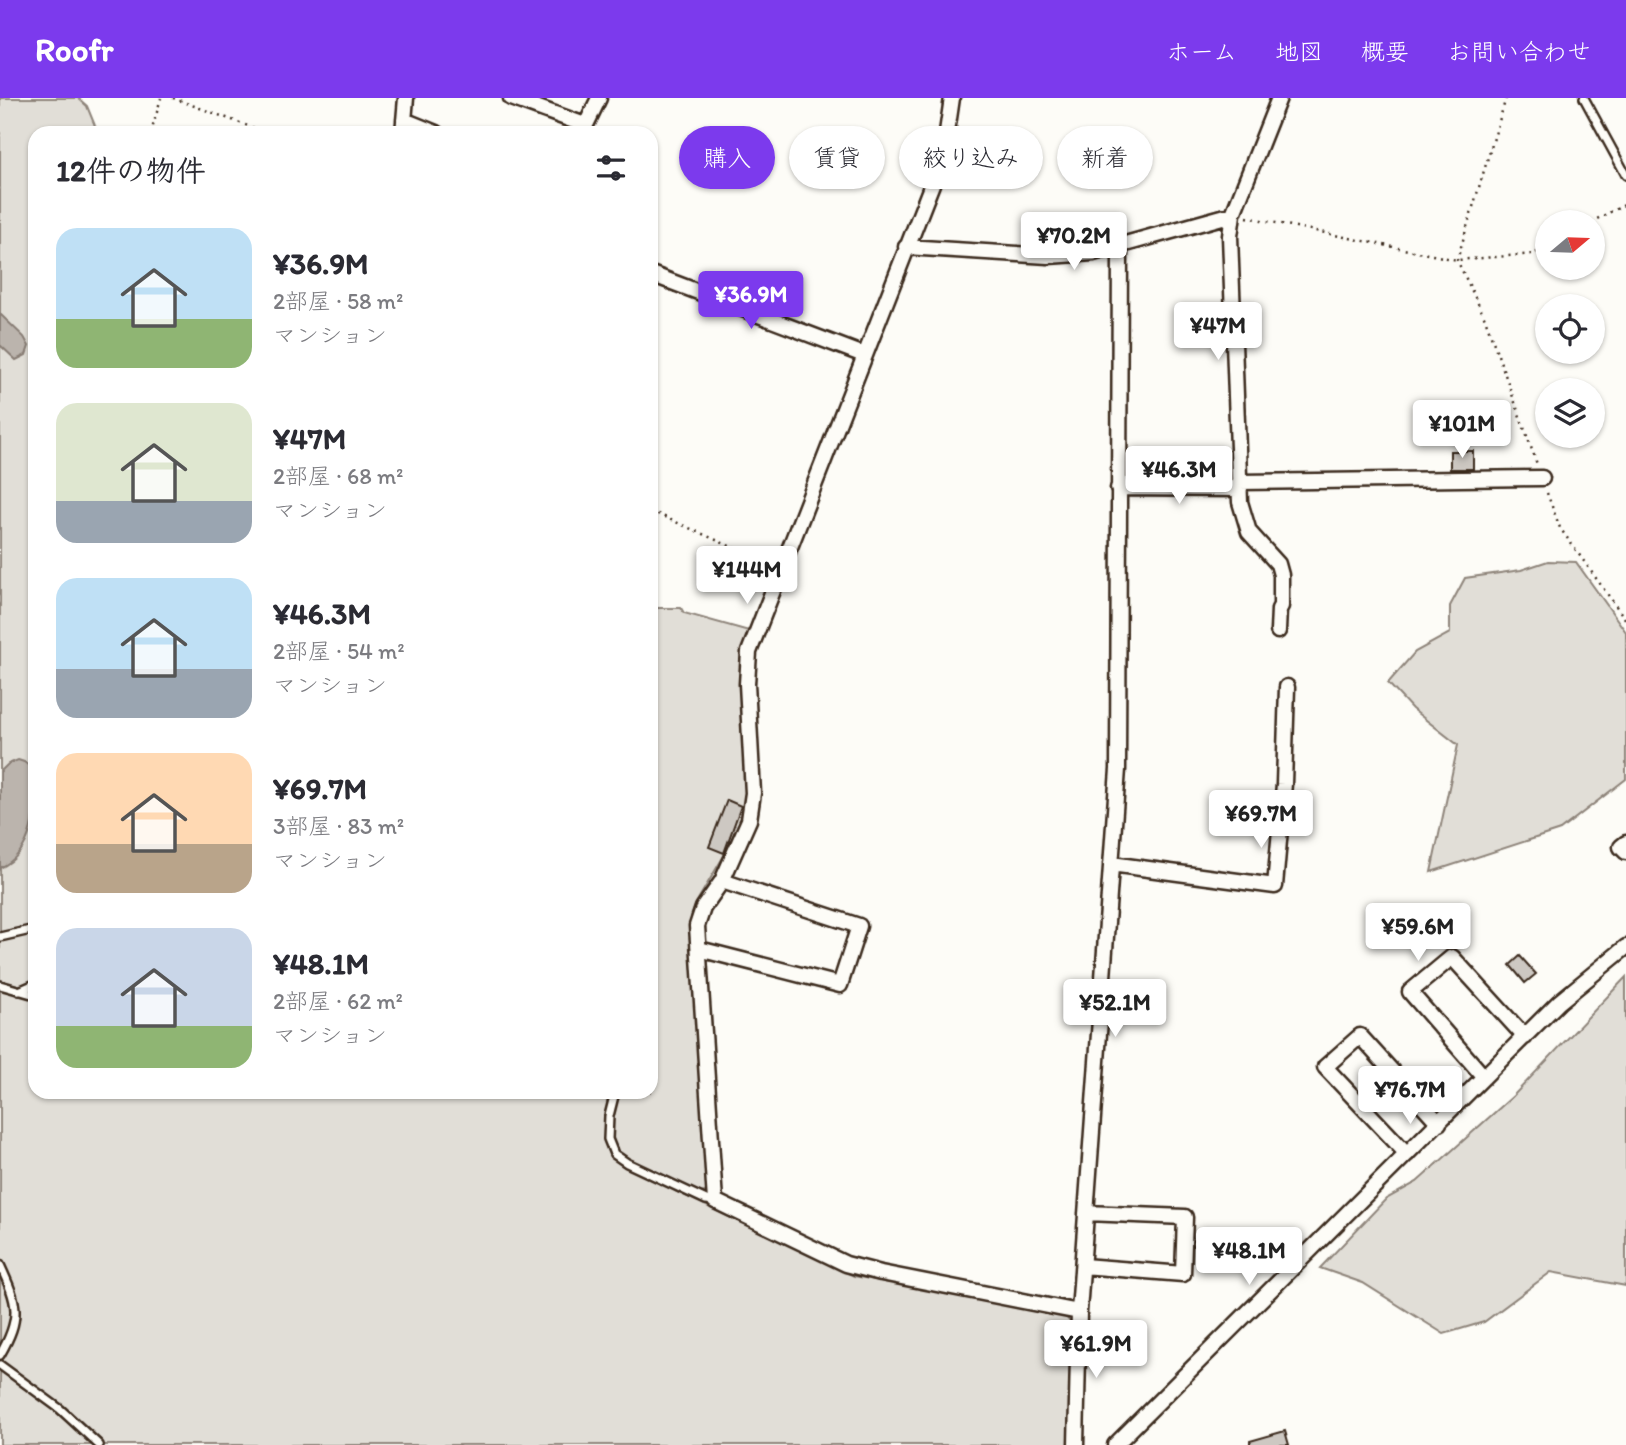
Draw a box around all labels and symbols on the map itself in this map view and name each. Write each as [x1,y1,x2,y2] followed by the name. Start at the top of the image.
[1535,210,1605,280] north arrow
[1017,212,1131,272] pin: ¥70.2M
[694,272,808,331] pin: ¥36.9M
[1177,302,1259,362] pin: ¥47M
[1413,400,1511,460] pin: ¥101M
[1122,446,1236,506] pin: ¥46.3M
[698,546,796,606] pin: ¥144M
[1204,790,1318,850] pin: ¥69.7M
[1361,904,1475,963] pin: ¥59.6M
[1058,979,1172,1039] pin: ¥52.1M
[1353,1066,1467,1126] pin: ¥76.7M
[1192,1228,1306,1287] pin: ¥48.1M
[1039,1320,1153,1380] pin: ¥61.9M

